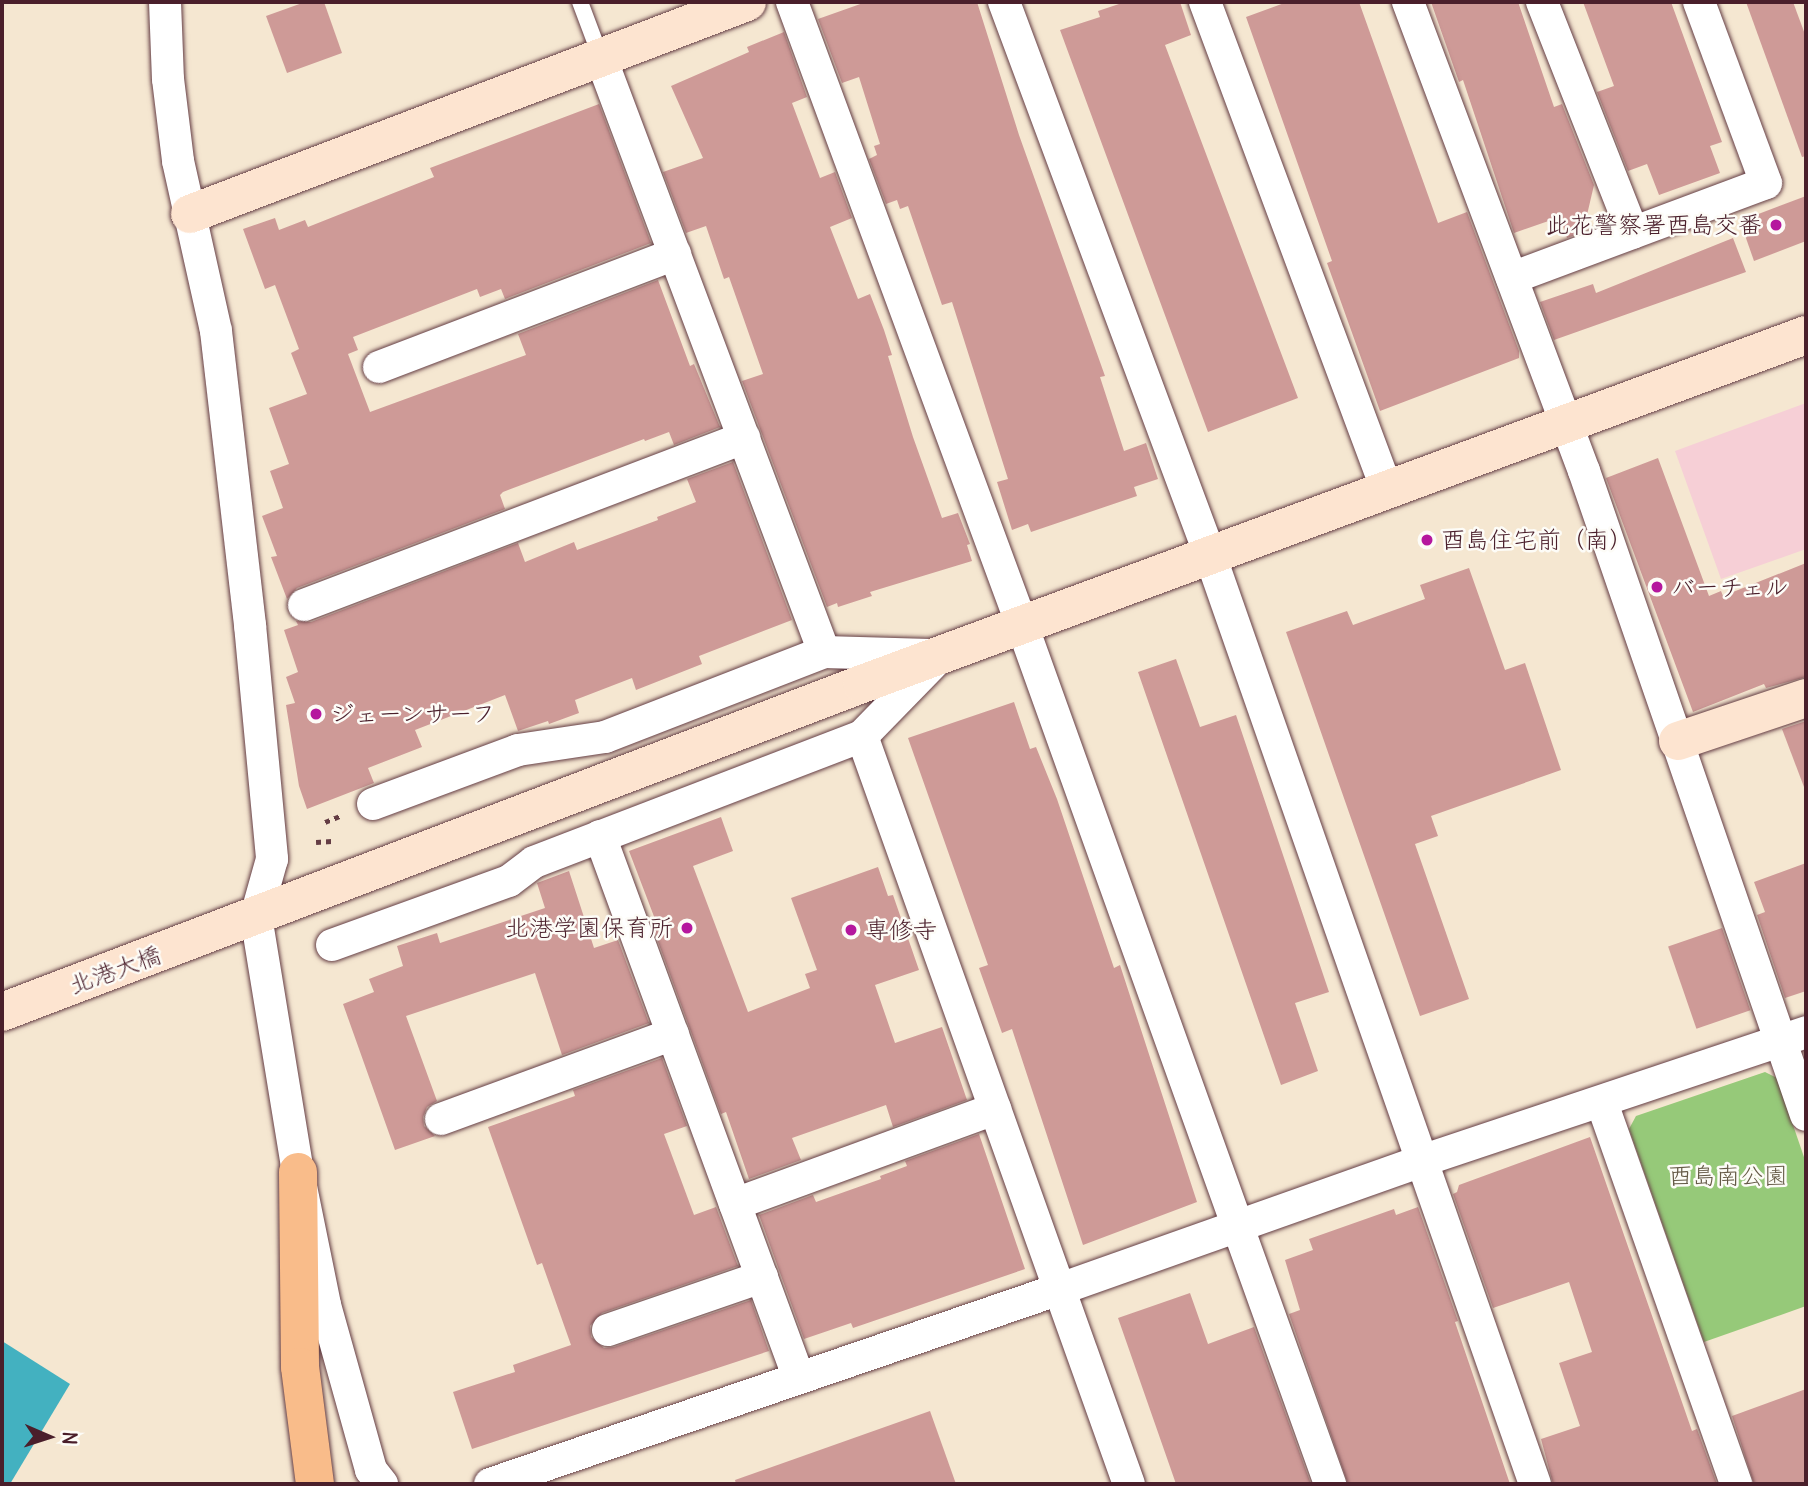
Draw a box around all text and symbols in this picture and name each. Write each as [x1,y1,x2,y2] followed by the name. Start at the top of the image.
[1546,211,1762,239] place label: 此花警察署酉島交番
[1768,217,1784,233] marker: 此花警察署酉島交番
[1441,526,1633,554] place label: 酉島住宅前（南）
[1419,532,1435,548] marker: 酉島住宅前（南）
[1671,573,1791,601] place label: バーチェル
[1649,579,1665,595] marker: バーチェル
[330,700,498,728] place label: ジェーンサーフ
[308,706,324,722] marker: ジェーンサーフ
[505,914,673,942] place label: 北港学園保育所
[865,916,937,944] place label: 専修寺
[679,920,695,936] marker: 北港学園保育所
[843,922,859,938] marker: 専修寺
[65,940,165,1000] street label: 北港大橋
[1668,1162,1788,1190] park label: 酉島南公園
[14,1402,84,1472] north arrow
[58,1431,82,1445] text: N

